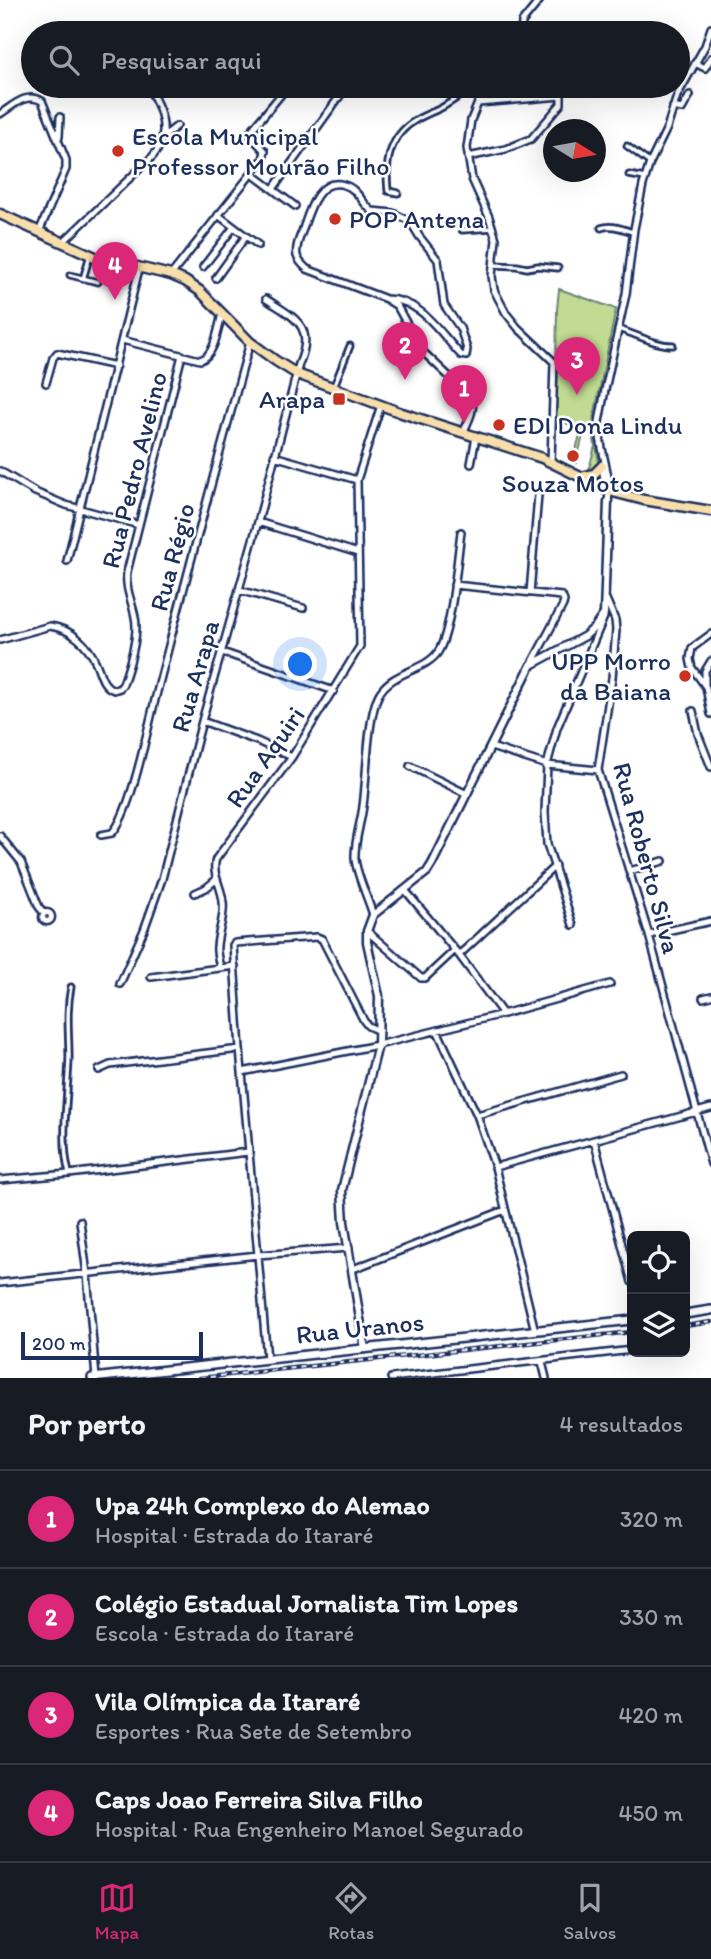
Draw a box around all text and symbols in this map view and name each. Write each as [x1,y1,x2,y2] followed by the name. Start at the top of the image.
[21,21,690,98] search box
[45,41,83,79] icon: search
[101,44,262,76] text: Pesquisar aqui
[543,119,606,182] north arrow
[132,120,389,182] place label: Escola Municipal Professor Mourão Filho
[110,143,126,159] marker: Escola Municipal Professor Mourão Filho
[349,203,485,235] place label: POP Antena
[327,211,343,227] marker: POP Antena
[92,242,138,300] pin: 4
[382,322,428,380] pin: 2
[554,337,600,395] pin: 3
[441,365,487,423] pin: 1
[94,368,174,572] street label: Rua Pedro Avelino
[259,383,325,415] place label: Arapa
[331,391,347,407] marker: Arapa
[513,409,682,441] place label: EDI Dona Lindu
[491,417,507,433] marker: EDI Dona Lindu
[565,448,581,464] marker: Souza Motos
[502,467,644,499] place label: Souza Motos
[142,499,202,615] street label: Rua Régio
[164,616,226,736] street label: Rua Arapa
[551,645,671,707] place label: UPP Morro da Baiana
[283,647,317,681] your location
[677,668,693,684] marker: UPP Morro da Baiana
[219,700,311,814] street label: Rua Aquiri
[606,759,688,958] street label: Rua Roberto Silva
[627,1231,690,1357] map controls
[627,1231,690,1294] button: locate
[627,1294,690,1357] button: layers
[294,1305,426,1351] street label: Rua Uranos
[21,1329,203,1361] scale bar
[32,1332,86,1355] text: 200 m
[28,1405,146,1442] text: Por perto
[560,1410,683,1438] text: 4 resultados
[95,1489,430,1521] text: Upa 24h Complexo do Alemao
[46,1505,56,1533] text: 1
[620,1505,683,1533] text: 320 m
[95,1521,373,1549] text: Hospital · Estrada do Itararé
[95,1587,518,1619] text: Colégio Estadual Jornalista Tim Lopes
[45,1603,57,1631] text: 2
[619,1603,683,1631] text: 330 m
[95,1619,354,1647] text: Escola · Estrada do Itararé
[95,1685,360,1717] text: Vila Olímpica da Itararé
[45,1701,57,1729] text: 3
[618,1701,683,1729] text: 420 m
[95,1717,412,1745] text: Esportes · Rua Sete de Setembro
[95,1783,423,1815] text: Caps Joao Ferreira Silva Filho
[44,1799,58,1827] text: 4
[618,1799,683,1827] text: 450 m
[95,1815,524,1843] text: Hospital · Rua Engenheiro Manoel Segurado
[95,1879,139,1944] tab: Mapa
[328,1879,374,1944] tab: Rotas
[563,1879,616,1944] tab: Salvos

